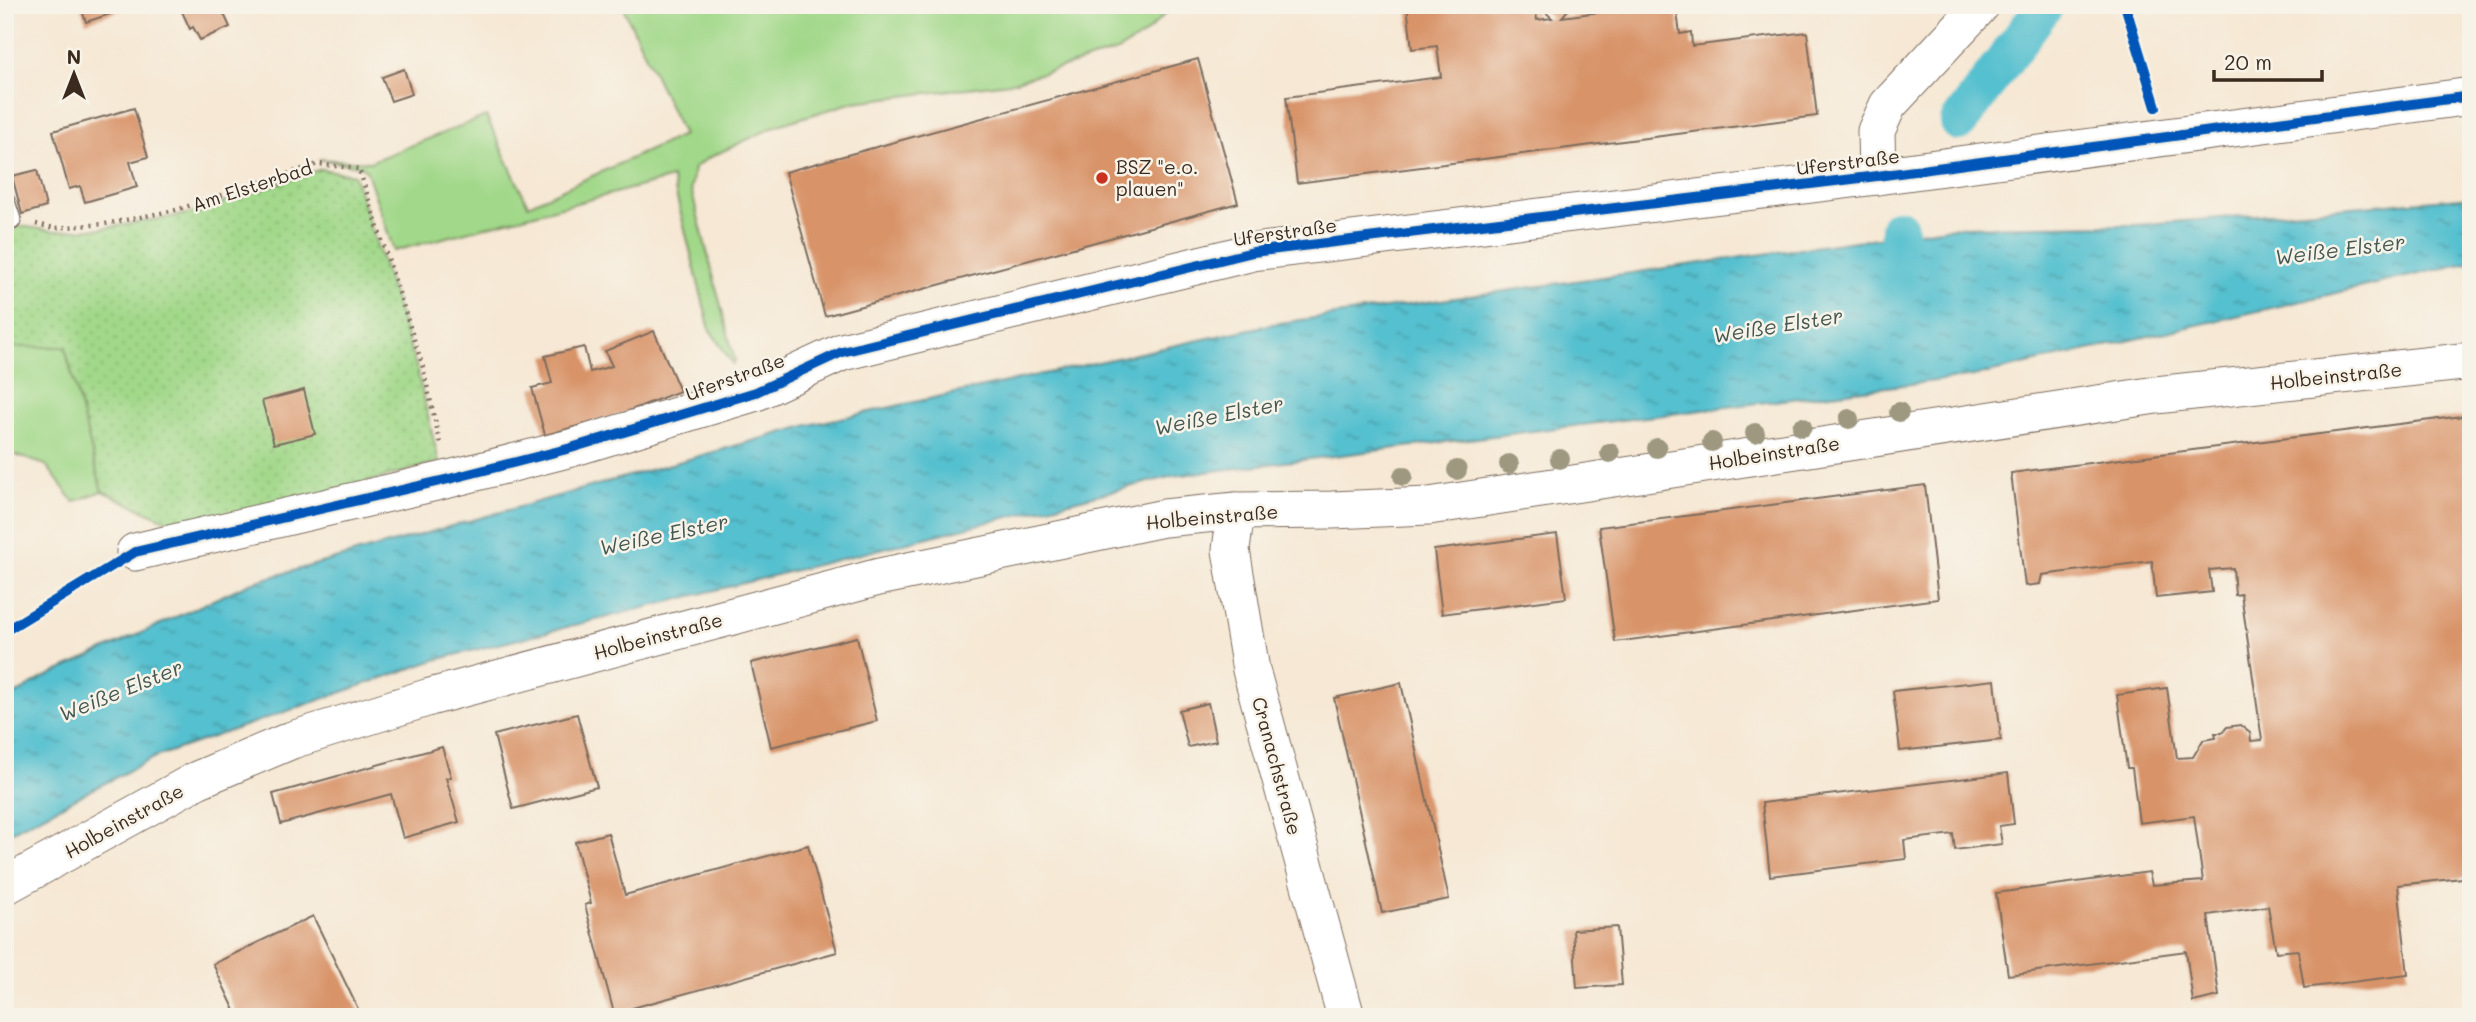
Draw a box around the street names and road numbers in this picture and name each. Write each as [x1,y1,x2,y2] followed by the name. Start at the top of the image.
[1795,143,1901,180] street label: Uferstraße
[189,154,315,217] street label: Am Elsterbad
[1232,212,1338,251] street label: Uferstraße
[682,347,788,406] street label: Uferstraße
[2269,356,2403,395] street label: Holbeinstraße
[1706,430,1841,475] street label: Holbeinstraße
[1145,498,1279,535] street label: Holbeinstraße
[591,606,725,665] street label: Holbeinstraße
[1247,694,1308,838] street label: Cranachstraße
[60,777,188,864] street label: Holbeinstraße

